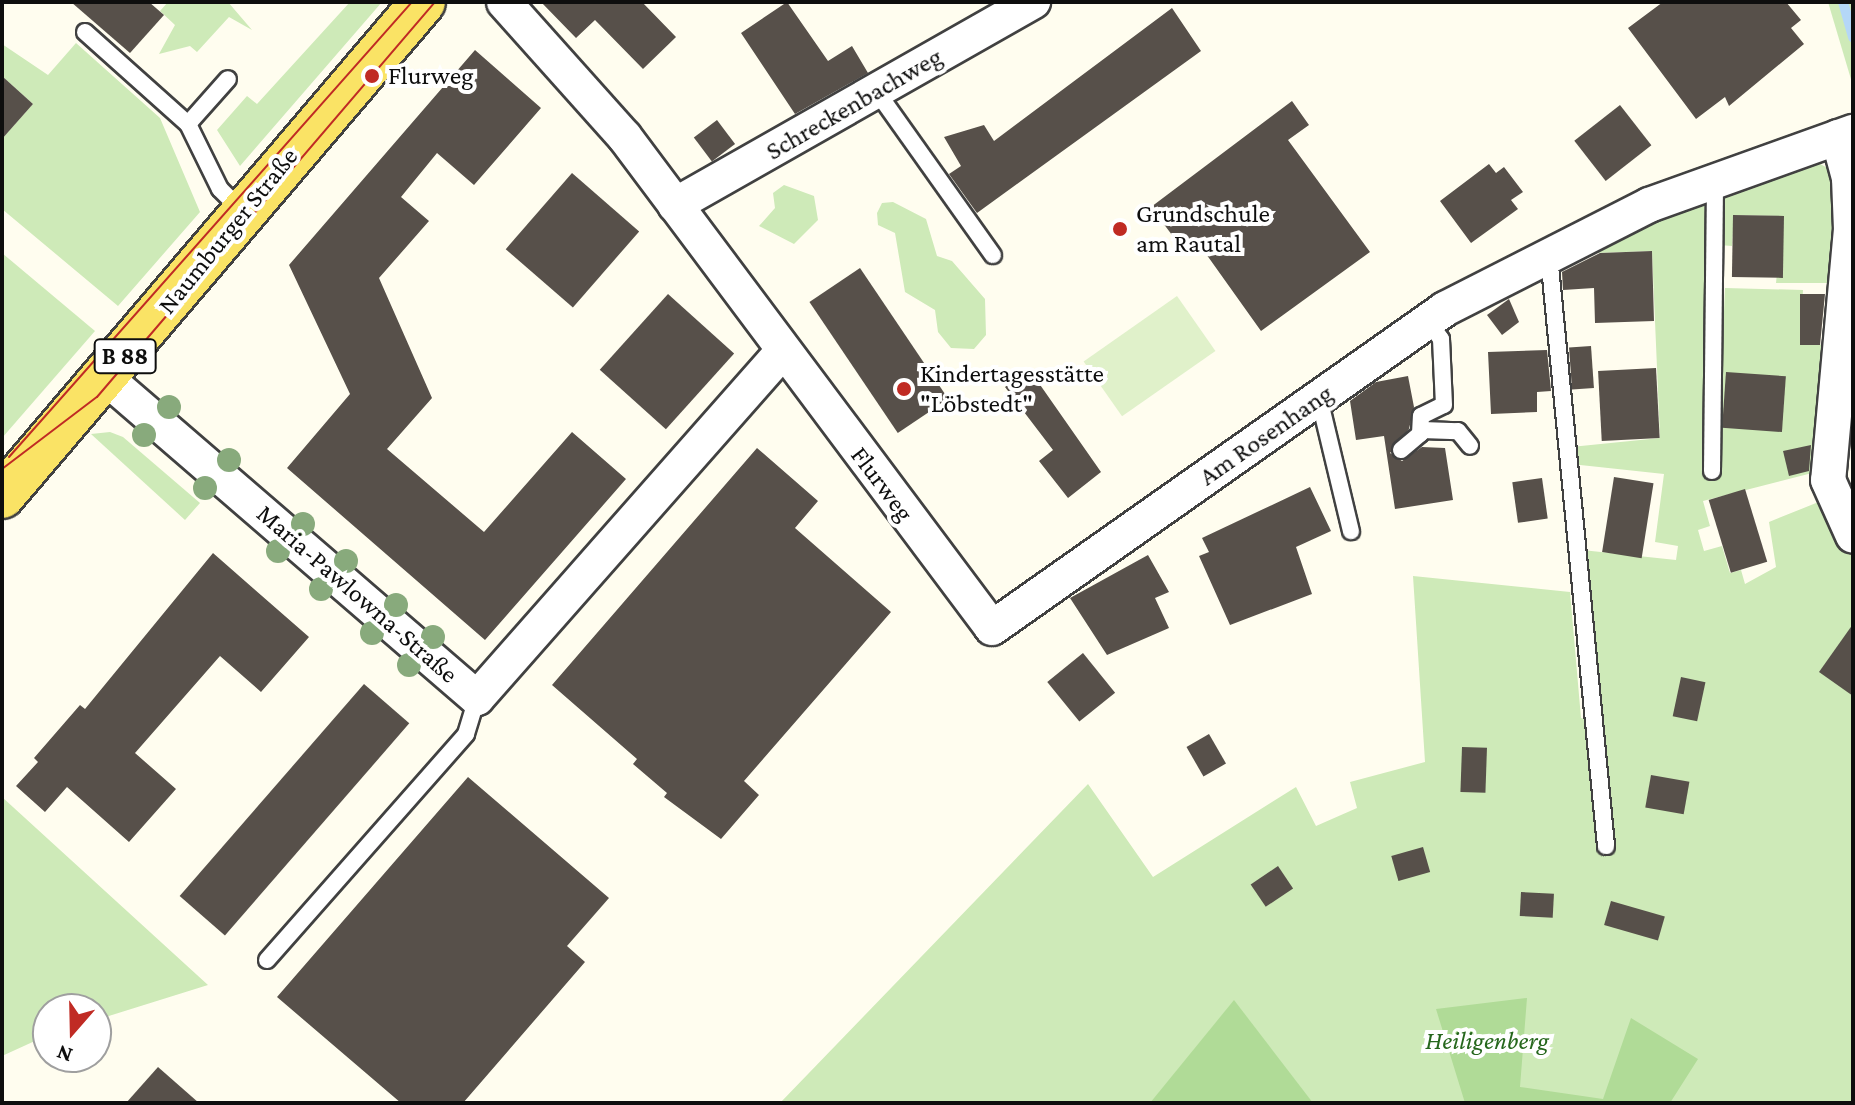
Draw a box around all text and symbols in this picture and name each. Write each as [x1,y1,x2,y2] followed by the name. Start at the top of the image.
[760,41,948,167] street label: Schreckenbachweg
[388,60,474,92] place label: Flurweg
[363,67,381,85] marker: Flurweg
[151,142,305,320] street label: Naumburger Straße
[1136,198,1270,260] place label: Grundschule am Rautal
[1111,220,1129,238] marker: Grundschule am Rautal
[93,336,157,376] road number: B 88
[920,358,1104,420] place label: Kindertagesstätte "Löbstedt"
[1193,378,1339,492] street label: Am Rosenhang
[895,380,913,398] marker: Kindertagesstätte "Löbstedt"
[844,440,920,528] street label: Flurweg
[250,498,464,690] street label: Maria-Pawlowna-Straße
[32,993,112,1073] north arrow
[1425,1025,1549,1057] park label: Heiligenberg
[53,1040,76,1068] text: N

